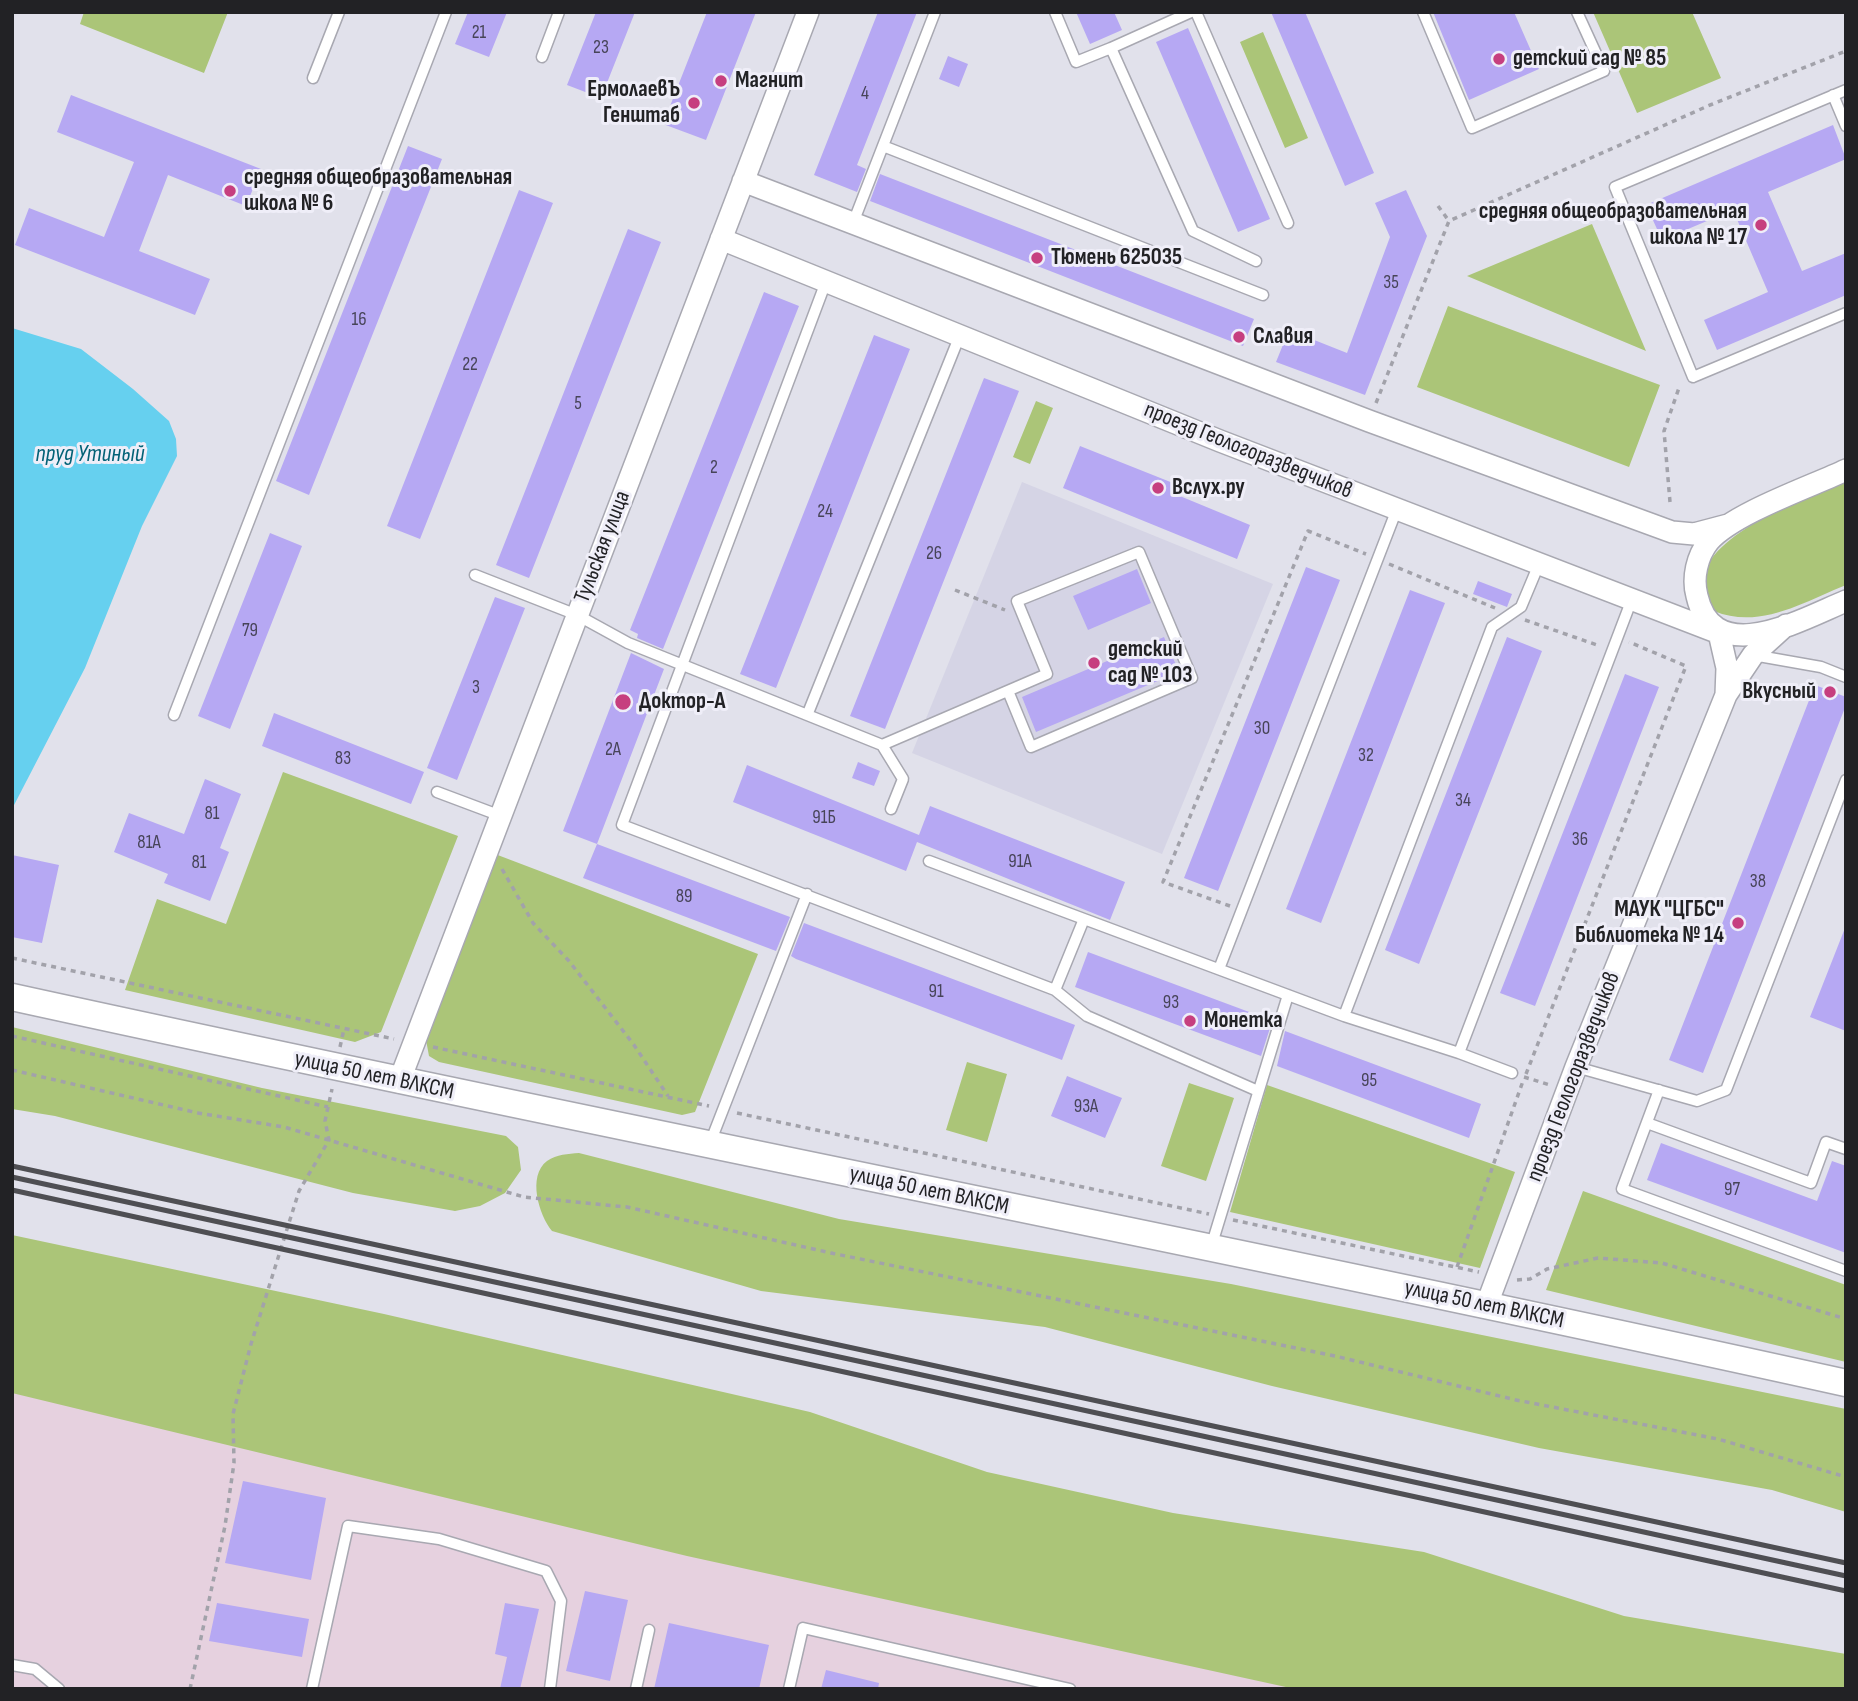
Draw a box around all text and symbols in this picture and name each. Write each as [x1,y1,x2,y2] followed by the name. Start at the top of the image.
[472,22,486,44] house number: 21
[593,37,609,59] house number: 23
[1513,45,1666,73] place label: детский сад № 85
[1491,51,1507,67] marker: детский сад № 85
[735,67,803,95] place label: Магнит
[713,73,729,89] marker: Магнит
[587,76,680,130] place label: ЕрмолаевЪ Генштаб
[861,83,869,105] house number: 4
[686,95,702,111] marker: ЕрмолаевЪ Генштаб
[244,164,512,218] place label: средняя общеобразовательная школа № 6
[222,183,238,199] marker: средняя общеобразовательная школа № 6
[1479,198,1747,252] place label: средняя общеобразовательная школа № 17
[1753,217,1769,233] marker: средняя общеобразовательная школа № 17
[1051,244,1182,272] place label: Тюмень 625035
[1029,250,1045,266] marker: Тюмень 625035
[1383,272,1399,294] house number: 35
[352,309,366,331] house number: 16
[1253,323,1313,351] place label: Славия
[1231,329,1247,345] marker: Славия
[462,354,478,376] house number: 22
[574,393,582,415] house number: 5
[1140,397,1356,505] street label: проезд Геологоразведчиков
[35,441,145,469] water label: пруд Утиный
[710,457,718,479] house number: 2
[1172,474,1245,502] place label: Вслух.ру
[1150,480,1166,496] marker: Вслух.ру
[569,487,637,607] street label: Тульская улица
[817,501,833,523] house number: 24
[926,543,942,565] house number: 26
[242,620,258,642] house number: 79
[1108,636,1193,690] place label: детский сад № 103
[1086,655,1102,671] marker: детский сад № 103
[472,677,480,699] house number: 3
[1742,678,1816,706] place label: Вкусный
[1822,684,1838,700] marker: Вкусный
[639,688,725,716] place label: Доктор-А
[613,692,633,712] marker: Доктор-А
[1254,718,1270,740] house number: 30
[605,739,621,761] house number: 2А
[1358,745,1374,767] house number: 32
[335,748,351,770] house number: 83
[1455,790,1471,812] house number: 34
[205,803,219,825] house number: 81
[812,807,836,829] house number: 91Б
[1572,829,1588,851] house number: 36
[137,832,161,854] house number: 81А
[1008,851,1032,873] house number: 91А
[192,852,206,874] house number: 81
[1750,871,1766,893] house number: 38
[676,886,692,908] house number: 89
[1575,896,1724,950] place label: МАУК "ЦГБС" Библиотека № 14
[1730,915,1746,931] marker: МАУК "ЦГБС" Библиотека № 14
[1521,968,1627,1186] street label: проезд Геологоразведчиков
[928,981,944,1003] house number: 91
[1163,992,1179,1014] house number: 93
[1204,1007,1283,1035] place label: Монетка
[1182,1013,1198,1029] marker: Монетка
[292,1046,456,1106] street label: улица 50 лет ВЛКСМ
[1361,1070,1377,1092] house number: 95
[1074,1096,1098,1118] house number: 93А
[847,1161,1011,1221] street label: улица 50 лет ВЛКСМ
[1724,1179,1740,1201] house number: 97
[1402,1275,1566,1335] street label: улица 50 лет ВЛКСМ

